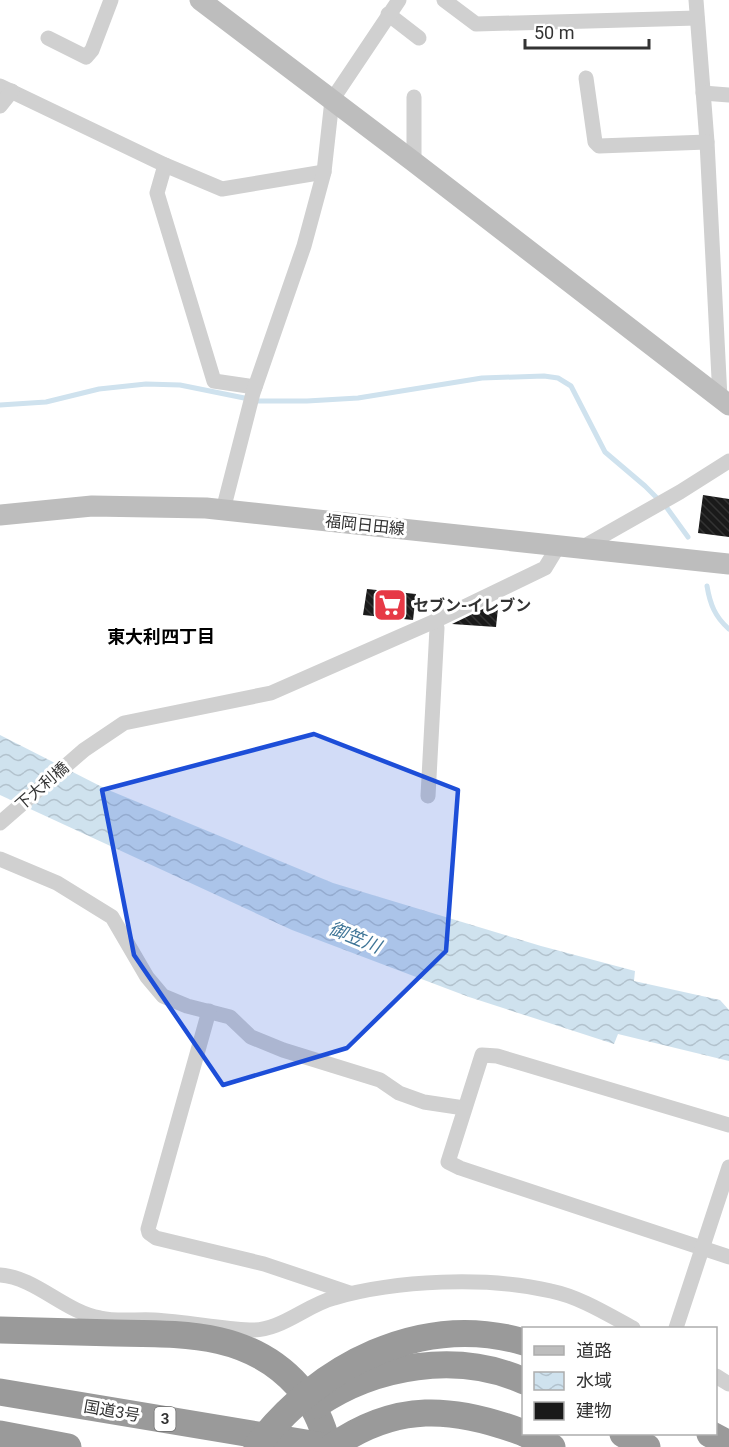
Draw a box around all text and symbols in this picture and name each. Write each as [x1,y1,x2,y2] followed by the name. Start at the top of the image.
[525,12,650,50] scale bar
[534,22,574,43] text: 50 m
[324,511,406,539] street label: 福岡日田線
[372,587,408,623] supermarket icon: セブン-イレブン
[413,596,531,615] place label: セブン-イレブン
[107,626,215,647] district label: 東大利四丁目
[12,758,72,814] street label: 下大利橋
[326,917,386,958] water label: 御笠川
[522,1327,717,1435] legend
[576,1340,612,1361] text: 道路
[576,1370,612,1391] text: 水域
[82,1397,142,1425] street label: 国道3号
[576,1400,612,1421] text: 建物
[154,1407,176,1431] road number: 3

